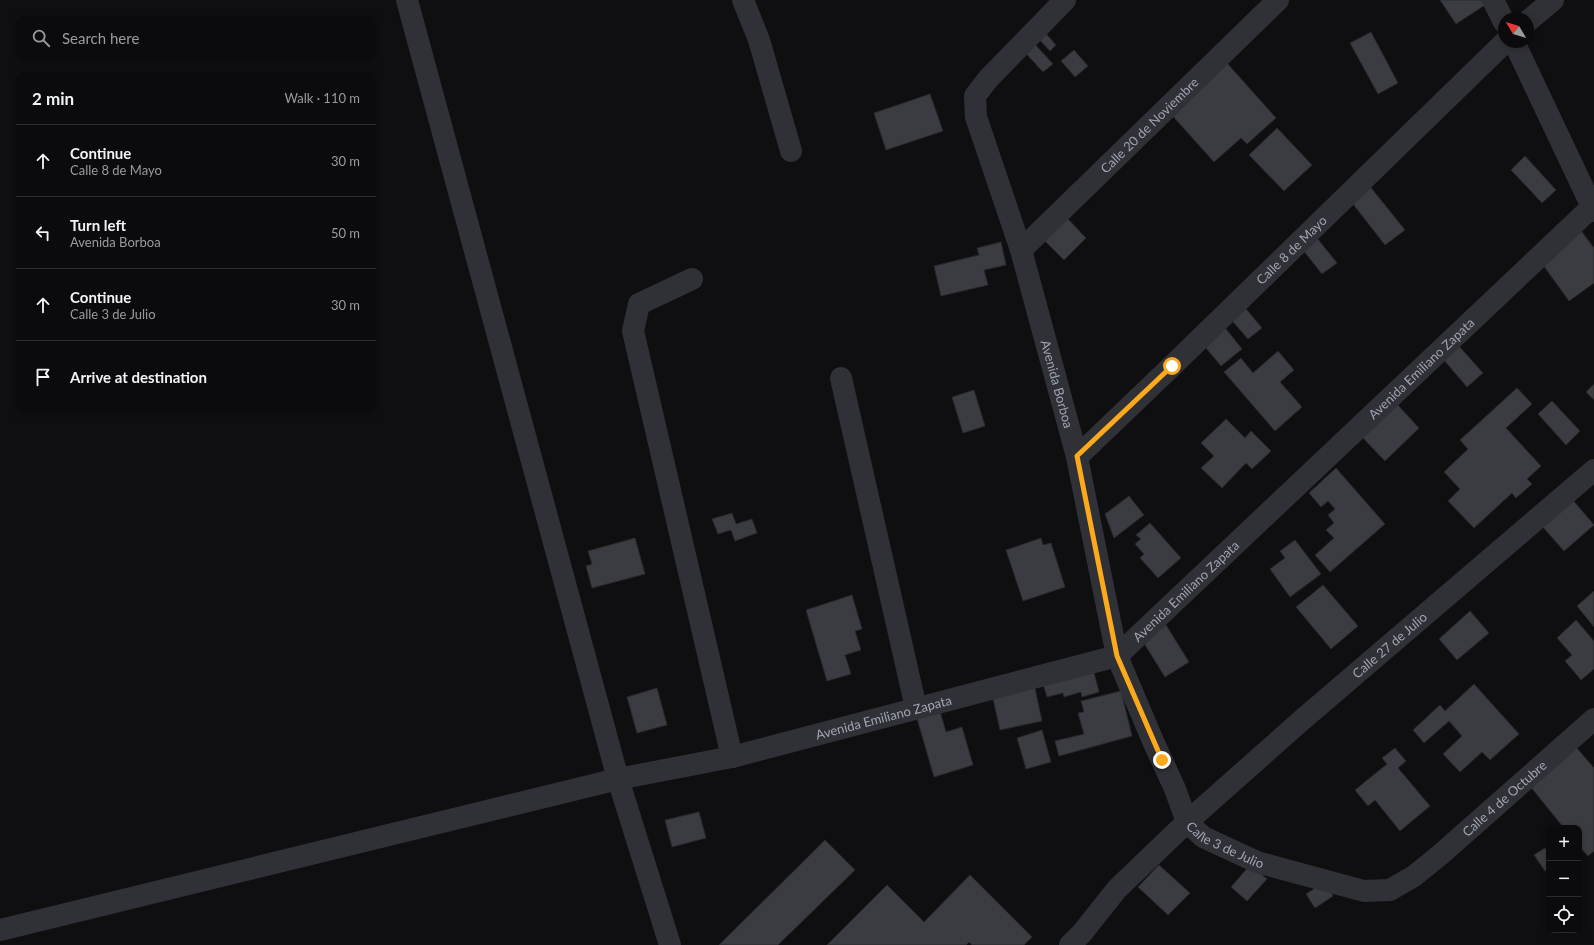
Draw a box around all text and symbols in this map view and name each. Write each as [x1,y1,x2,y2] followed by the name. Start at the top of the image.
[1498,12,1534,48] north arrow
[16,16,376,60] search box
[30,27,52,49] icon: search
[62,29,139,47] text: Search here
[1097,74,1202,176] street label: Calle 20 de Noviembre
[32,88,74,109] text: 2 min
[284,90,360,106] text: Walk · 110 m
[70,144,131,162] text: Continue
[32,150,54,172] icon: ahead
[331,153,360,169] text: 30 m
[70,162,162,178] text: Calle 8 de Mayo
[1253,212,1330,288] street label: Calle 8 de Mayo
[70,216,126,234] text: Turn left
[32,222,54,244] icon: left
[331,225,360,241] text: 50 m
[70,234,161,250] text: Avenida Borboa
[70,288,131,306] text: Continue
[32,294,54,316] icon: ahead
[331,297,360,313] text: 30 m
[70,306,156,322] text: Calle 3 de Julio
[1365,314,1478,422] street label: Avenida Emiliano Zapata
[1038,338,1077,430] street label: Avenida Borboa
[1163,357,1181,375] route start
[32,366,54,388] icon: arrive
[70,368,207,386] text: Arrive at destination
[1129,537,1242,645] street label: Avenida Emiliano Zapata
[1349,609,1430,681] street label: Calle 27 de Julio
[814,692,953,743] street label: Avenida Emiliano Zapata
[1153,751,1171,769] route end
[1459,757,1550,840] street label: Calle 4 de Octubre
[1183,818,1265,871] street label: Calle 3 de Julio
[1546,825,1582,933] map controls
[1546,825,1582,861] button: +
[1546,861,1582,897] button: −
[1546,897,1582,933] button: locate

